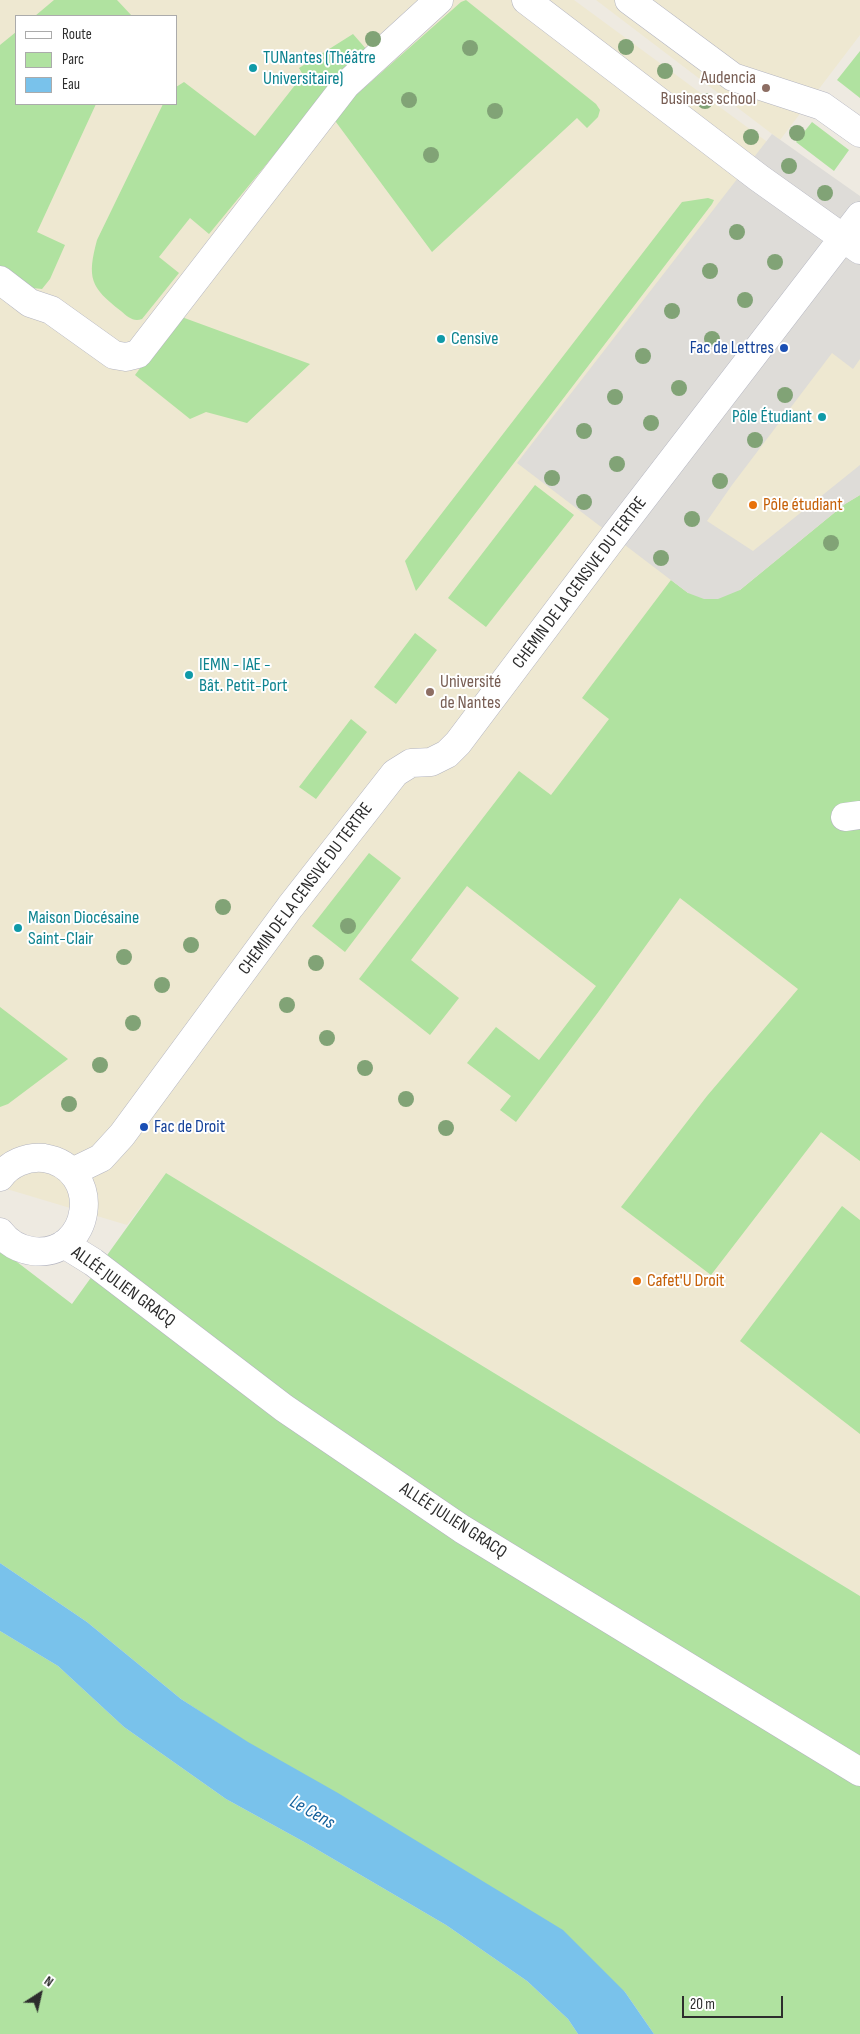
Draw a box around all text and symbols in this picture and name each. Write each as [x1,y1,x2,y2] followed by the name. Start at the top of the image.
[15,15,178,105] legend
[62,25,92,44] text: Route
[263,47,376,90] place label: TUNantes (Théâtre Universitaire)
[62,50,84,69] text: Parc
[247,62,259,74] marker: TUNantes (Théâtre Universitaire)
[660,67,756,110] place label: Audencia Business school
[62,75,80,94] text: Eau
[760,82,772,94] marker: Audencia Business school
[451,328,498,350] place label: Censive
[435,333,447,345] marker: Censive
[690,337,774,359] place label: Fac de Lettres
[778,342,790,354] marker: Fac de Lettres
[732,406,812,428] place label: Pôle Étudiant
[816,411,828,423] marker: Pôle Étudiant
[508,493,652,673] street label: CHEMIN DE LA CENSIVE DU TERTRE
[763,494,843,516] place label: Pôle étudiant
[747,499,759,511] marker: Pôle étudiant
[199,654,288,696] place label: IEMN - IAE - Bât. Petit-Port
[183,669,195,681] marker: IEMN - IAE - Bât. Petit-Port
[440,671,501,714] place label: Université de Nantes
[424,686,436,698] marker: Université de Nantes
[234,799,378,979] street label: CHEMIN DE LA CENSIVE DU TERTRE
[28,907,139,950] place label: Maison Diocésaine Saint-Clair
[12,922,24,934] marker: Maison Diocésaine Saint-Clair
[154,1116,225,1138] place label: Fac de Droit
[138,1121,150,1133] marker: Fac de Droit
[67,1242,179,1332] street label: ALLÉE JULIEN GRACQ
[647,1270,724,1292] place label: Cafet'U Droit
[631,1275,643,1287] marker: Cafet'U Droit
[395,1478,511,1564] street label: ALLÉE JULIEN GRACQ
[286,1791,338,1835] water label: Le Cens
[15,1969,65,2019] north arrow
[41,1972,57,1990] text: N
[685,1986,786,2018] scale bar
[690,1995,715,2014] text: 20 m

